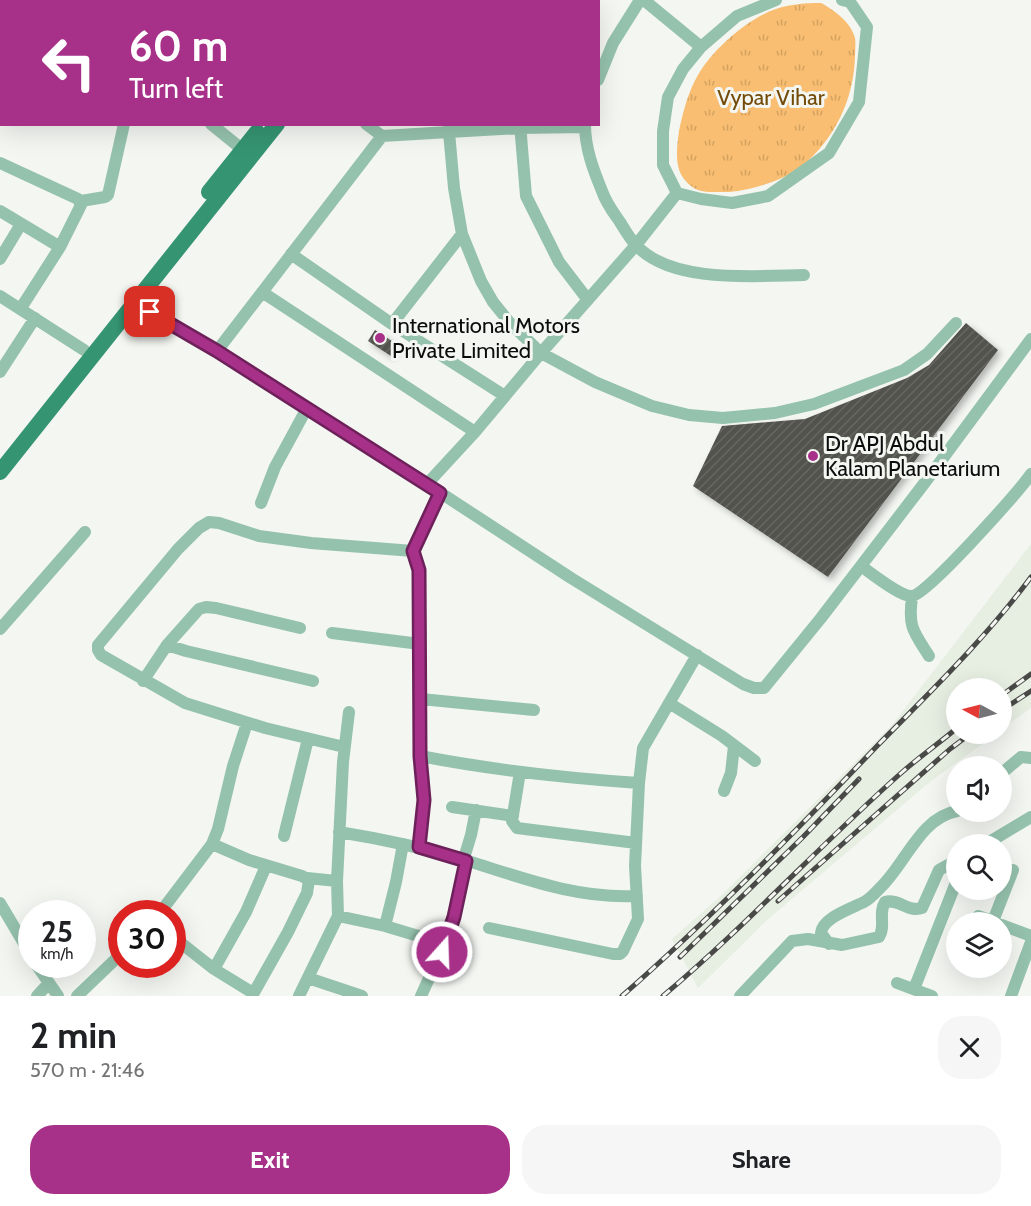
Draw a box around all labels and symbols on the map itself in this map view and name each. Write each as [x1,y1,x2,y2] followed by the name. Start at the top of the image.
[717,84,825,111] park label: Vypar Vihar
[124,286,175,337] pin
[392,312,580,364] place label: International Motors Private Limited
[373,331,387,345] marker: International Motors Private Limited
[825,430,1000,482] place label: Dr APJ Abdul Kalam Planetarium
[806,449,820,463] marker: Dr APJ Abdul Kalam Planetarium
[946,678,1012,744] north arrow
[108,900,186,978] speed limit sign: 30
[410,920,474,984] position arrow

